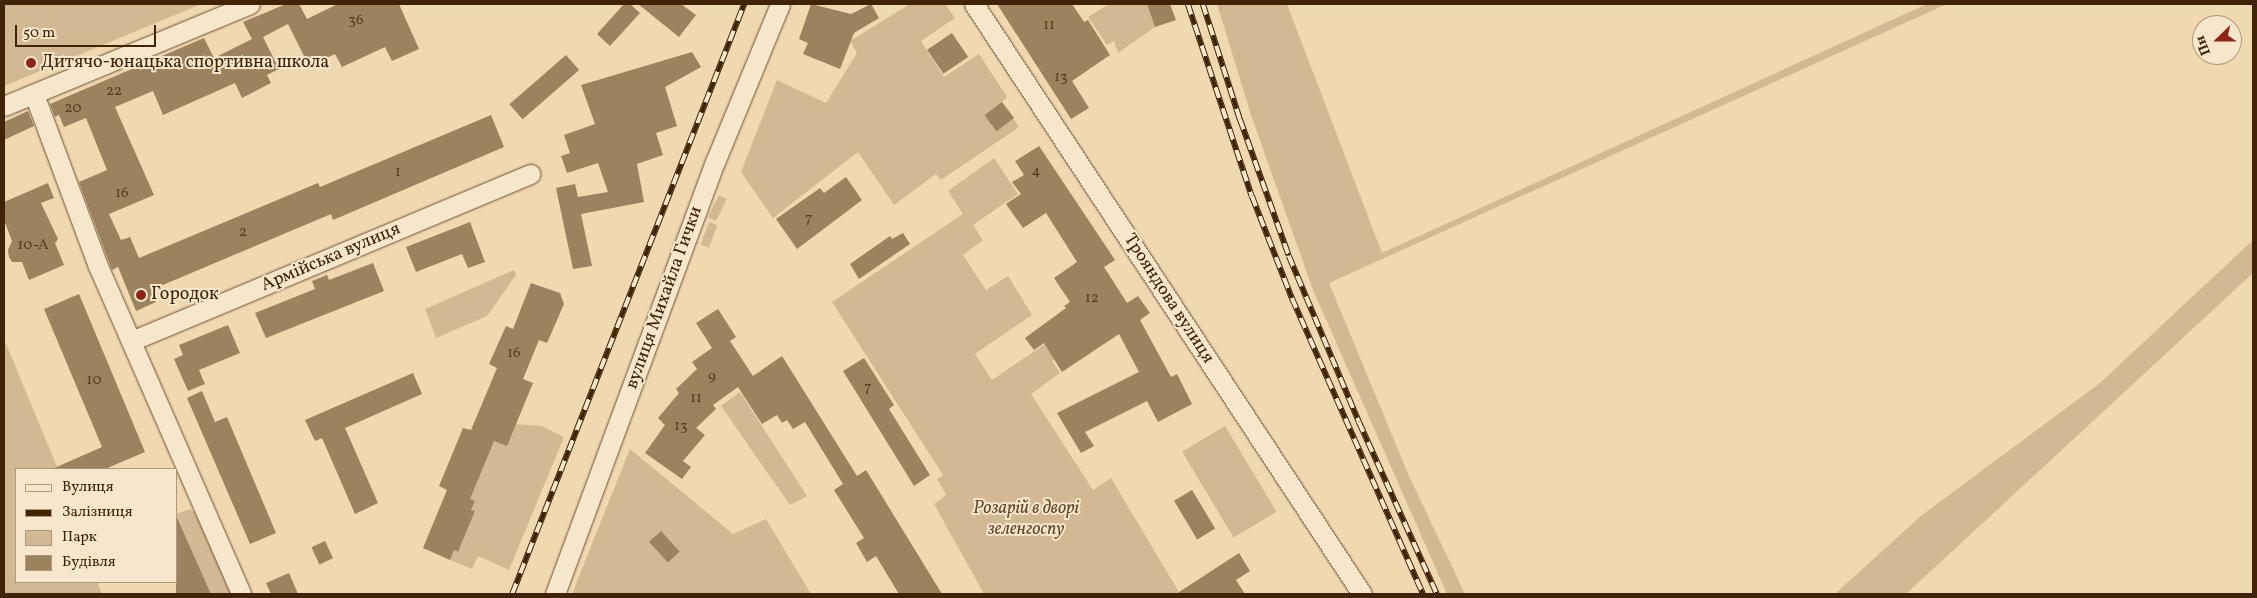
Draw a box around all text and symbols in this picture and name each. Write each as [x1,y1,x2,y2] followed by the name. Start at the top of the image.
[348,12,364,30] house number: 36
[18,15,159,47] scale bar
[2192,15,2242,65] north arrow
[1043,17,1055,35] house number: 11
[23,23,55,44] text: 50 m
[2191,33,2216,58] text: Пн
[41,52,329,74] place label: Дитячо-юнацька спортивна школа
[25,57,37,69] marker: Дитячо-юнацька спортивна школа
[1054,69,1068,87] house number: 13
[106,83,122,101] house number: 22
[65,100,81,118] house number: 20
[1032,163,1040,181] house number: 4
[395,164,401,182] house number: 1
[115,185,129,203] house number: 16
[622,204,708,392] street label: вулиця Михайла Гички
[805,210,813,228] house number: 7
[258,219,404,297] street label: Армійська вулиця
[239,224,247,242] house number: 2
[1118,230,1218,368] street label: Трояндова вулиця
[17,237,49,255] house number: 10-А
[151,284,219,306] place label: Городок
[135,289,147,301] marker: Городок
[1085,290,1099,308] house number: 12
[507,345,521,363] house number: 16
[708,368,716,386] house number: 9
[87,372,101,390] house number: 10
[864,379,872,397] house number: 7
[690,390,702,408] house number: 11
[674,418,688,436] house number: 13
[15,468,178,583] legend
[62,477,113,498] text: Вулиця
[973,499,1079,542] park label: Розарій в дворі зеленгоспу
[62,502,133,523] text: Залізниця
[62,527,97,548] text: Парк
[62,552,116,573] text: Будівля

